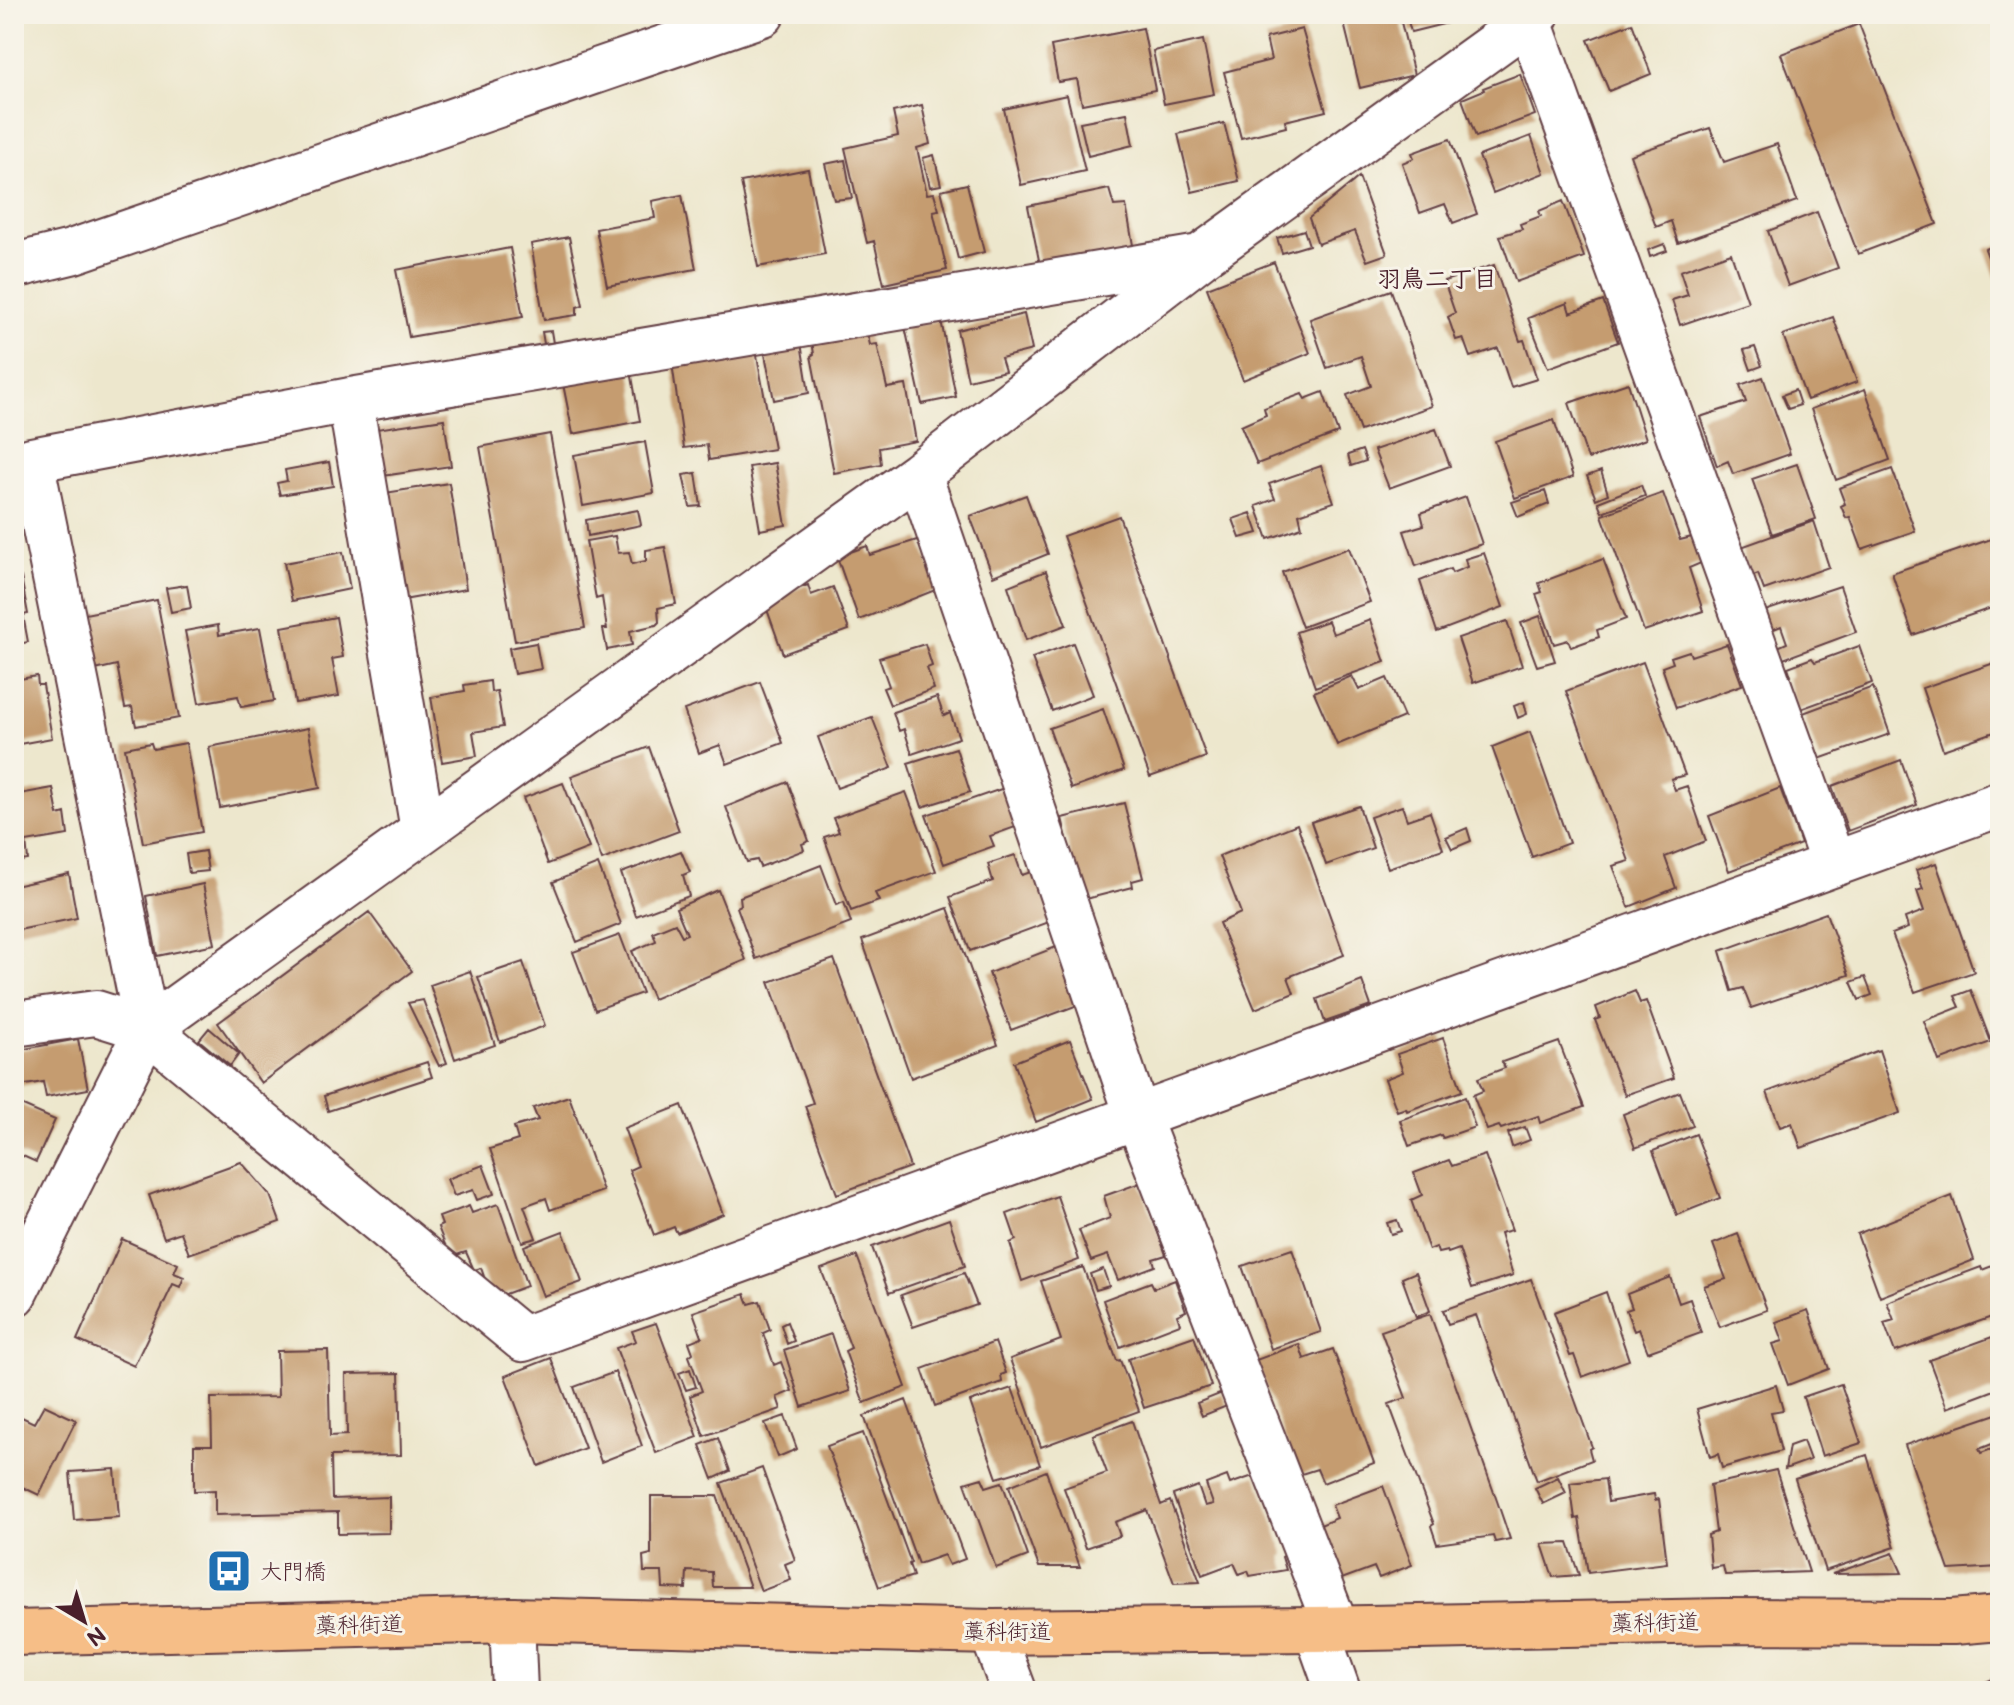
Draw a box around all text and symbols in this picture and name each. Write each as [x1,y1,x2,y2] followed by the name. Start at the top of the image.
[1377,265,1497,294] district label: 羽鳥二丁目
[205,1547,253,1595] bus stop icon: 大門橋
[260,1559,326,1586] place label: 大門橋
[44,1581,124,1661] north arrow
[1611,1609,1699,1638] street label: 藁科街道
[315,1611,403,1640] street label: 藁科街道
[963,1619,1051,1646] street label: 藁科街道
[81,1620,110,1651] text: N

